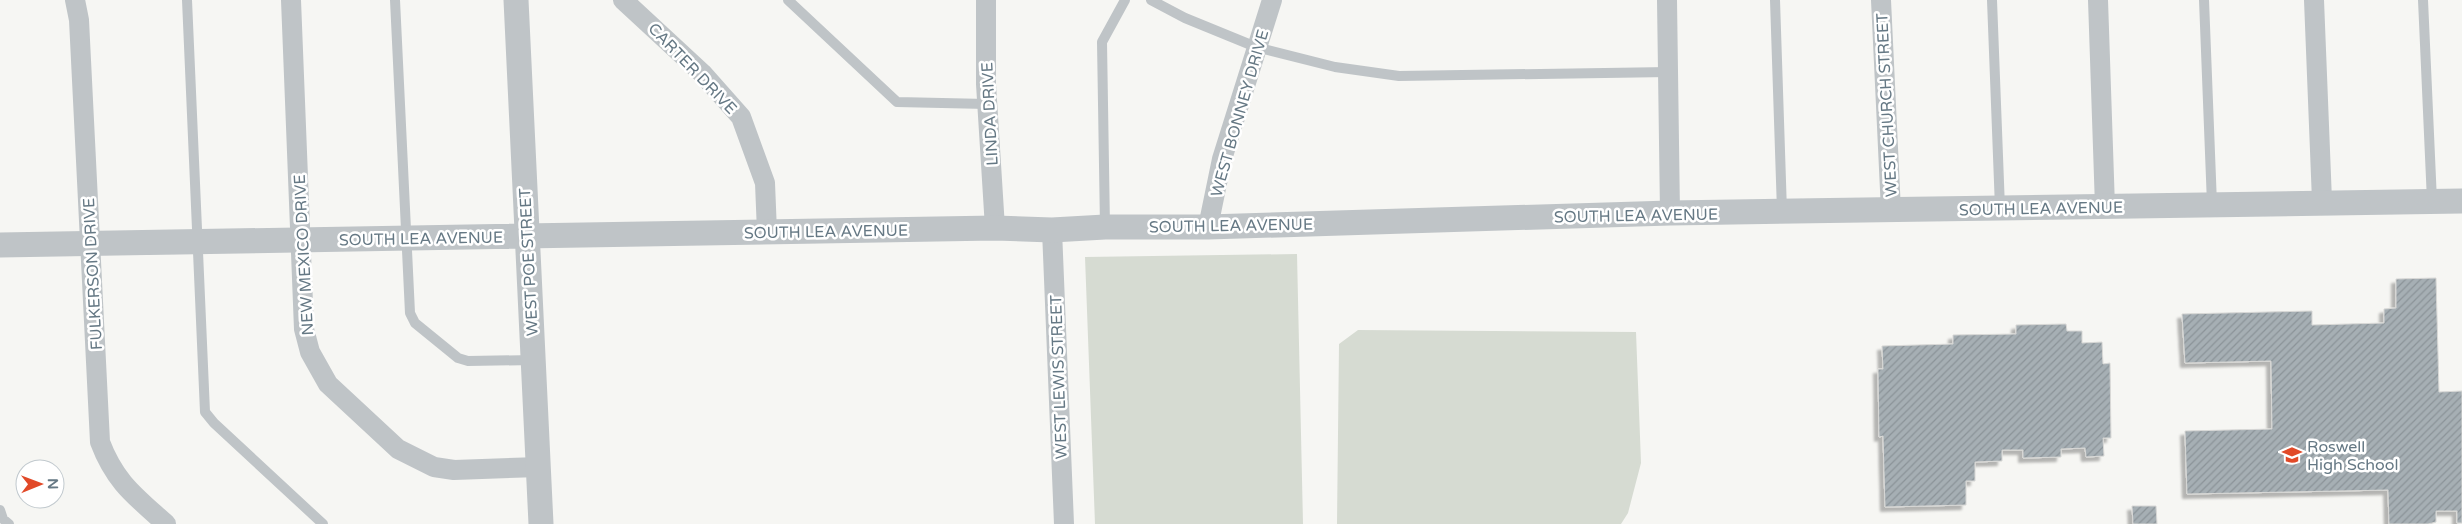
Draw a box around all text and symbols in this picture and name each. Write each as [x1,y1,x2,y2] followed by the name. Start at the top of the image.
[1872,12,1902,197] street label: WEST CHURCH STREET
[644,19,741,119] street label: CARTER DRIVE
[1206,27,1273,199] street label: WEST BONNEY DRIVE
[977,62,1003,166] street label: LINDA DRIVE
[290,174,318,336] street label: NEW MEXICO DRIVE
[515,187,543,336] street label: WEST POE STREET
[79,197,107,351] street label: FULKERSON DRIVE
[1959,198,2123,220] street label: SOUTH LEA AVENUE
[1554,205,1718,227] street label: SOUTH LEA AVENUE
[1149,215,1313,237] street label: SOUTH LEA AVENUE
[744,221,908,243] street label: SOUTH LEA AVENUE
[339,228,503,250] street label: SOUTH LEA AVENUE
[1046,294,1072,459] street label: WEST LEWIS STREET
[2307,437,2398,475] place label: Roswell High School
[2281,444,2303,466] school or university icon: Roswell High School
[15,459,65,509] north arrow
[44,478,61,490] text: N

